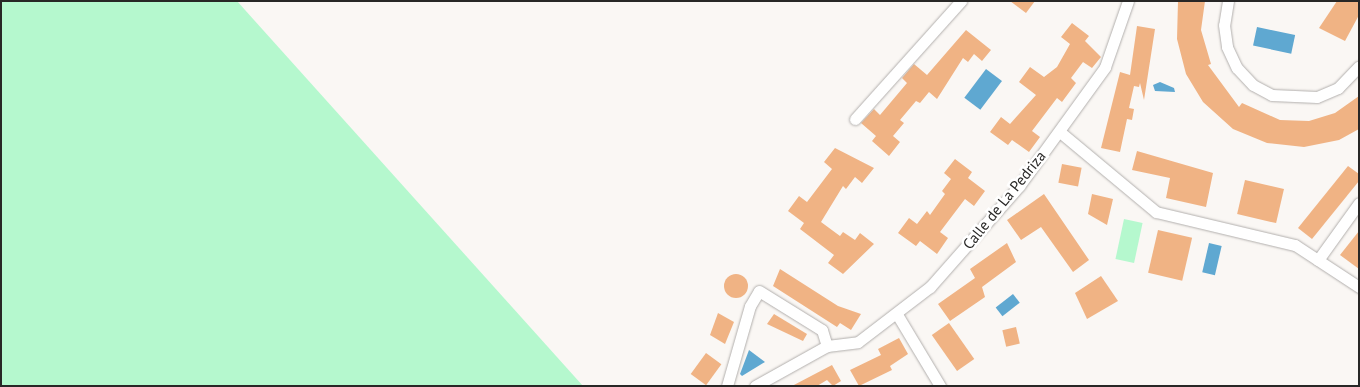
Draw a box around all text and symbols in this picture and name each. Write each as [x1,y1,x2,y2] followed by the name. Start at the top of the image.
[959,147,1049,253] street label: Calle de La Pedriza

